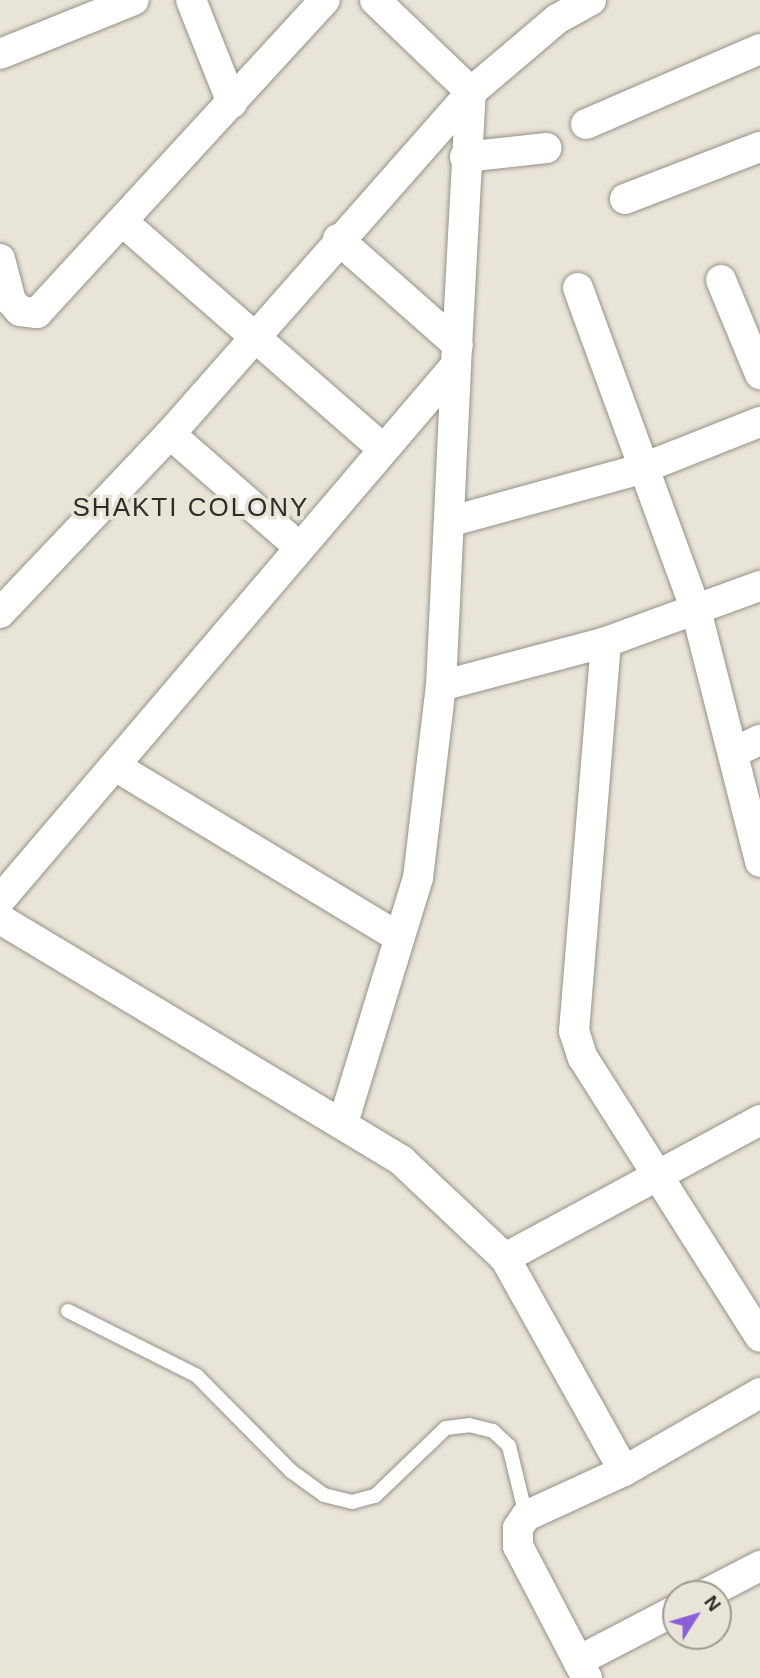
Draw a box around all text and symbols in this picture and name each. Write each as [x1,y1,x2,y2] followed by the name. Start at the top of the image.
[74,492,308,524] district label: SHAKTI COLONY
[662,1580,732,1650] north arrow
[700,1591,725,1615] text: N

